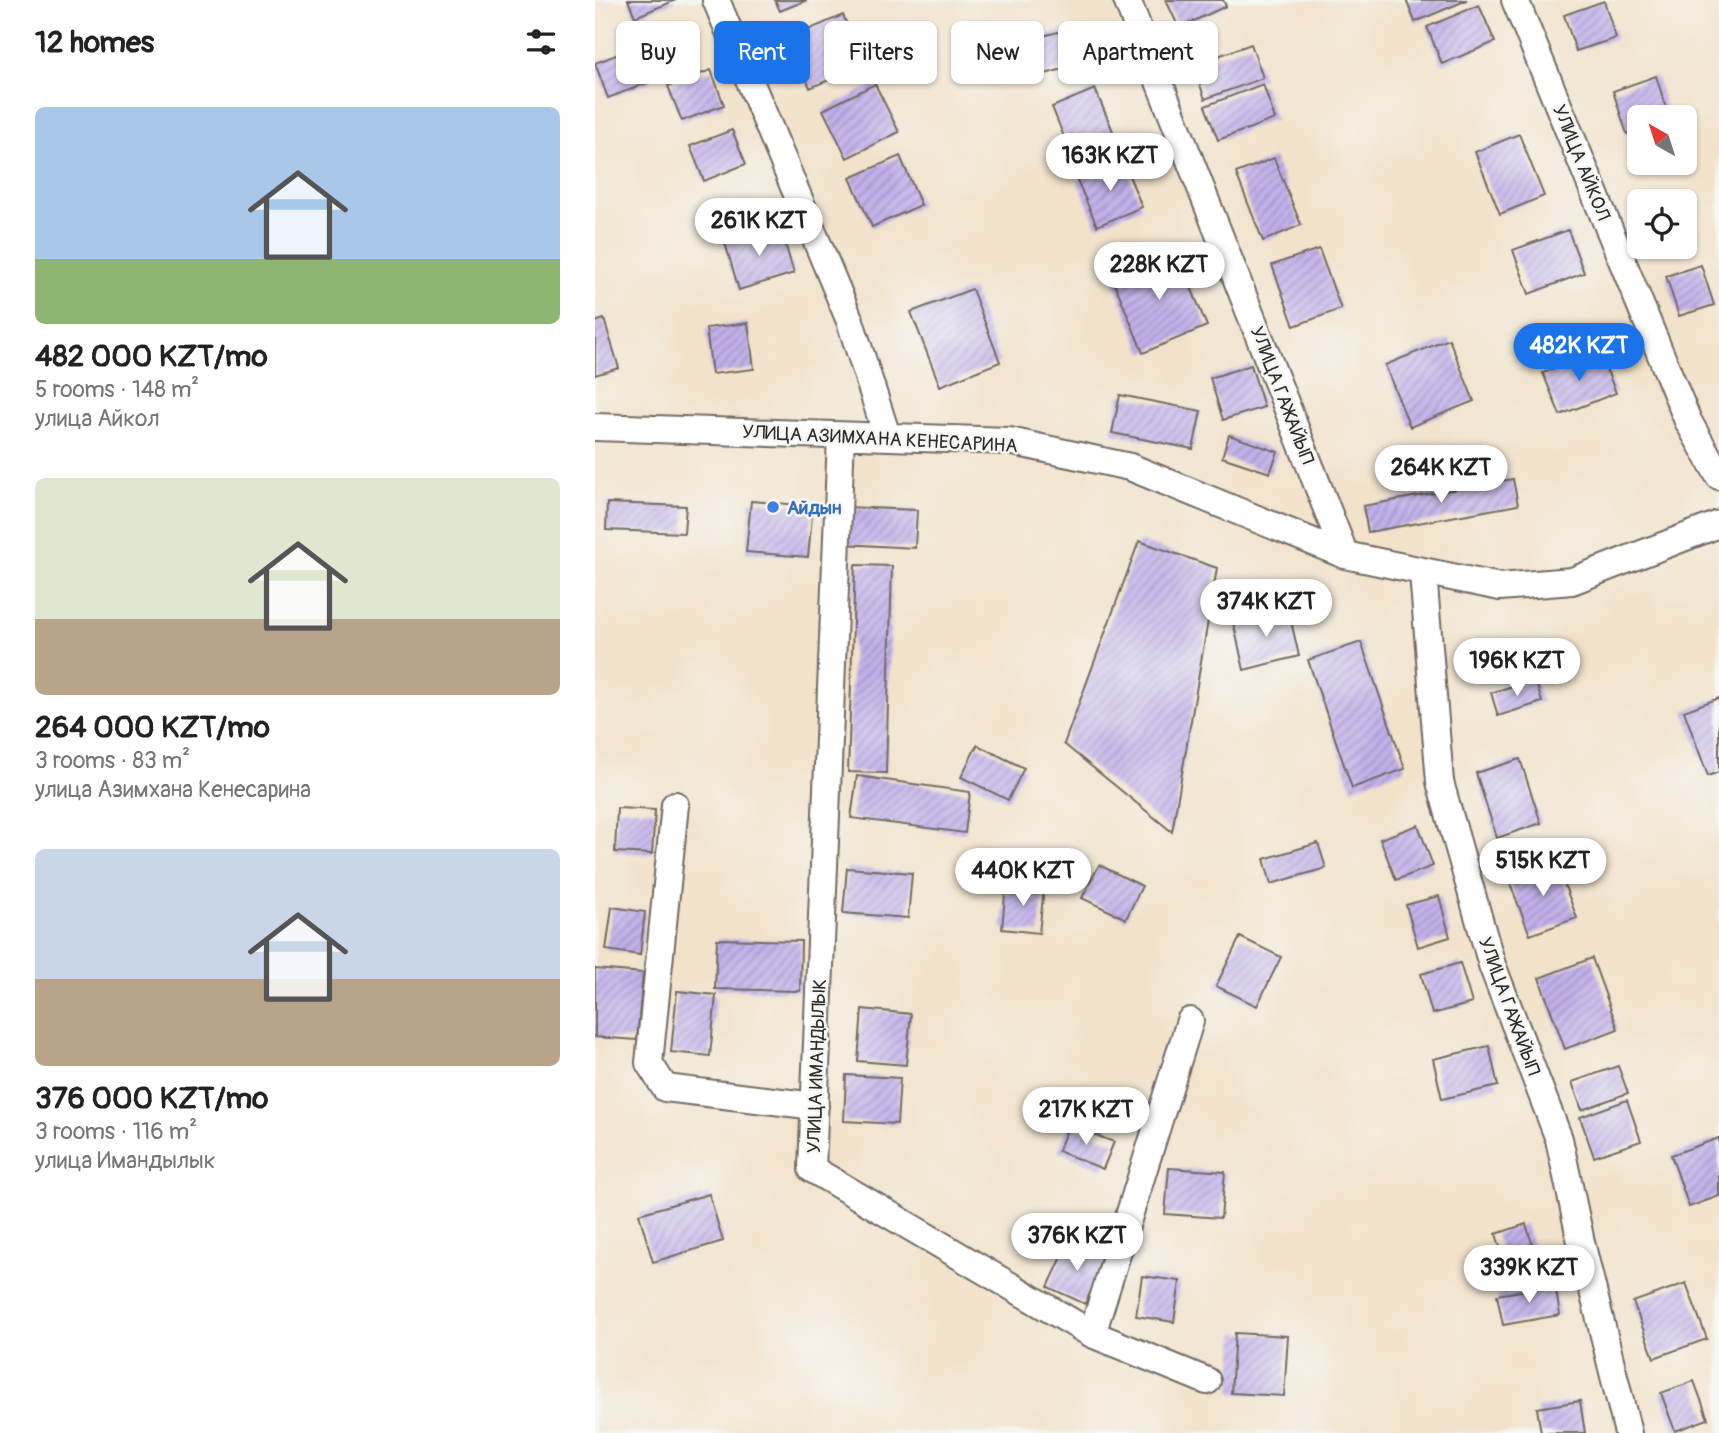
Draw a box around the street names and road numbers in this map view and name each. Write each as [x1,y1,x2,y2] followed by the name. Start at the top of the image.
[1547,101,1615,224] street label: УЛИЦА АЙКОЛ
[1245,323,1319,468] street label: УЛИЦА ГАЖАЙЫП
[742,420,1018,458] street label: УЛИЦА АЗИМХАНА КЕНЕСАРИНА
[1473,934,1545,1079] street label: УЛИЦА ГАЖАЙЫП
[802,978,832,1154] street label: УЛИЦА ИМАНДЫЛЫК

